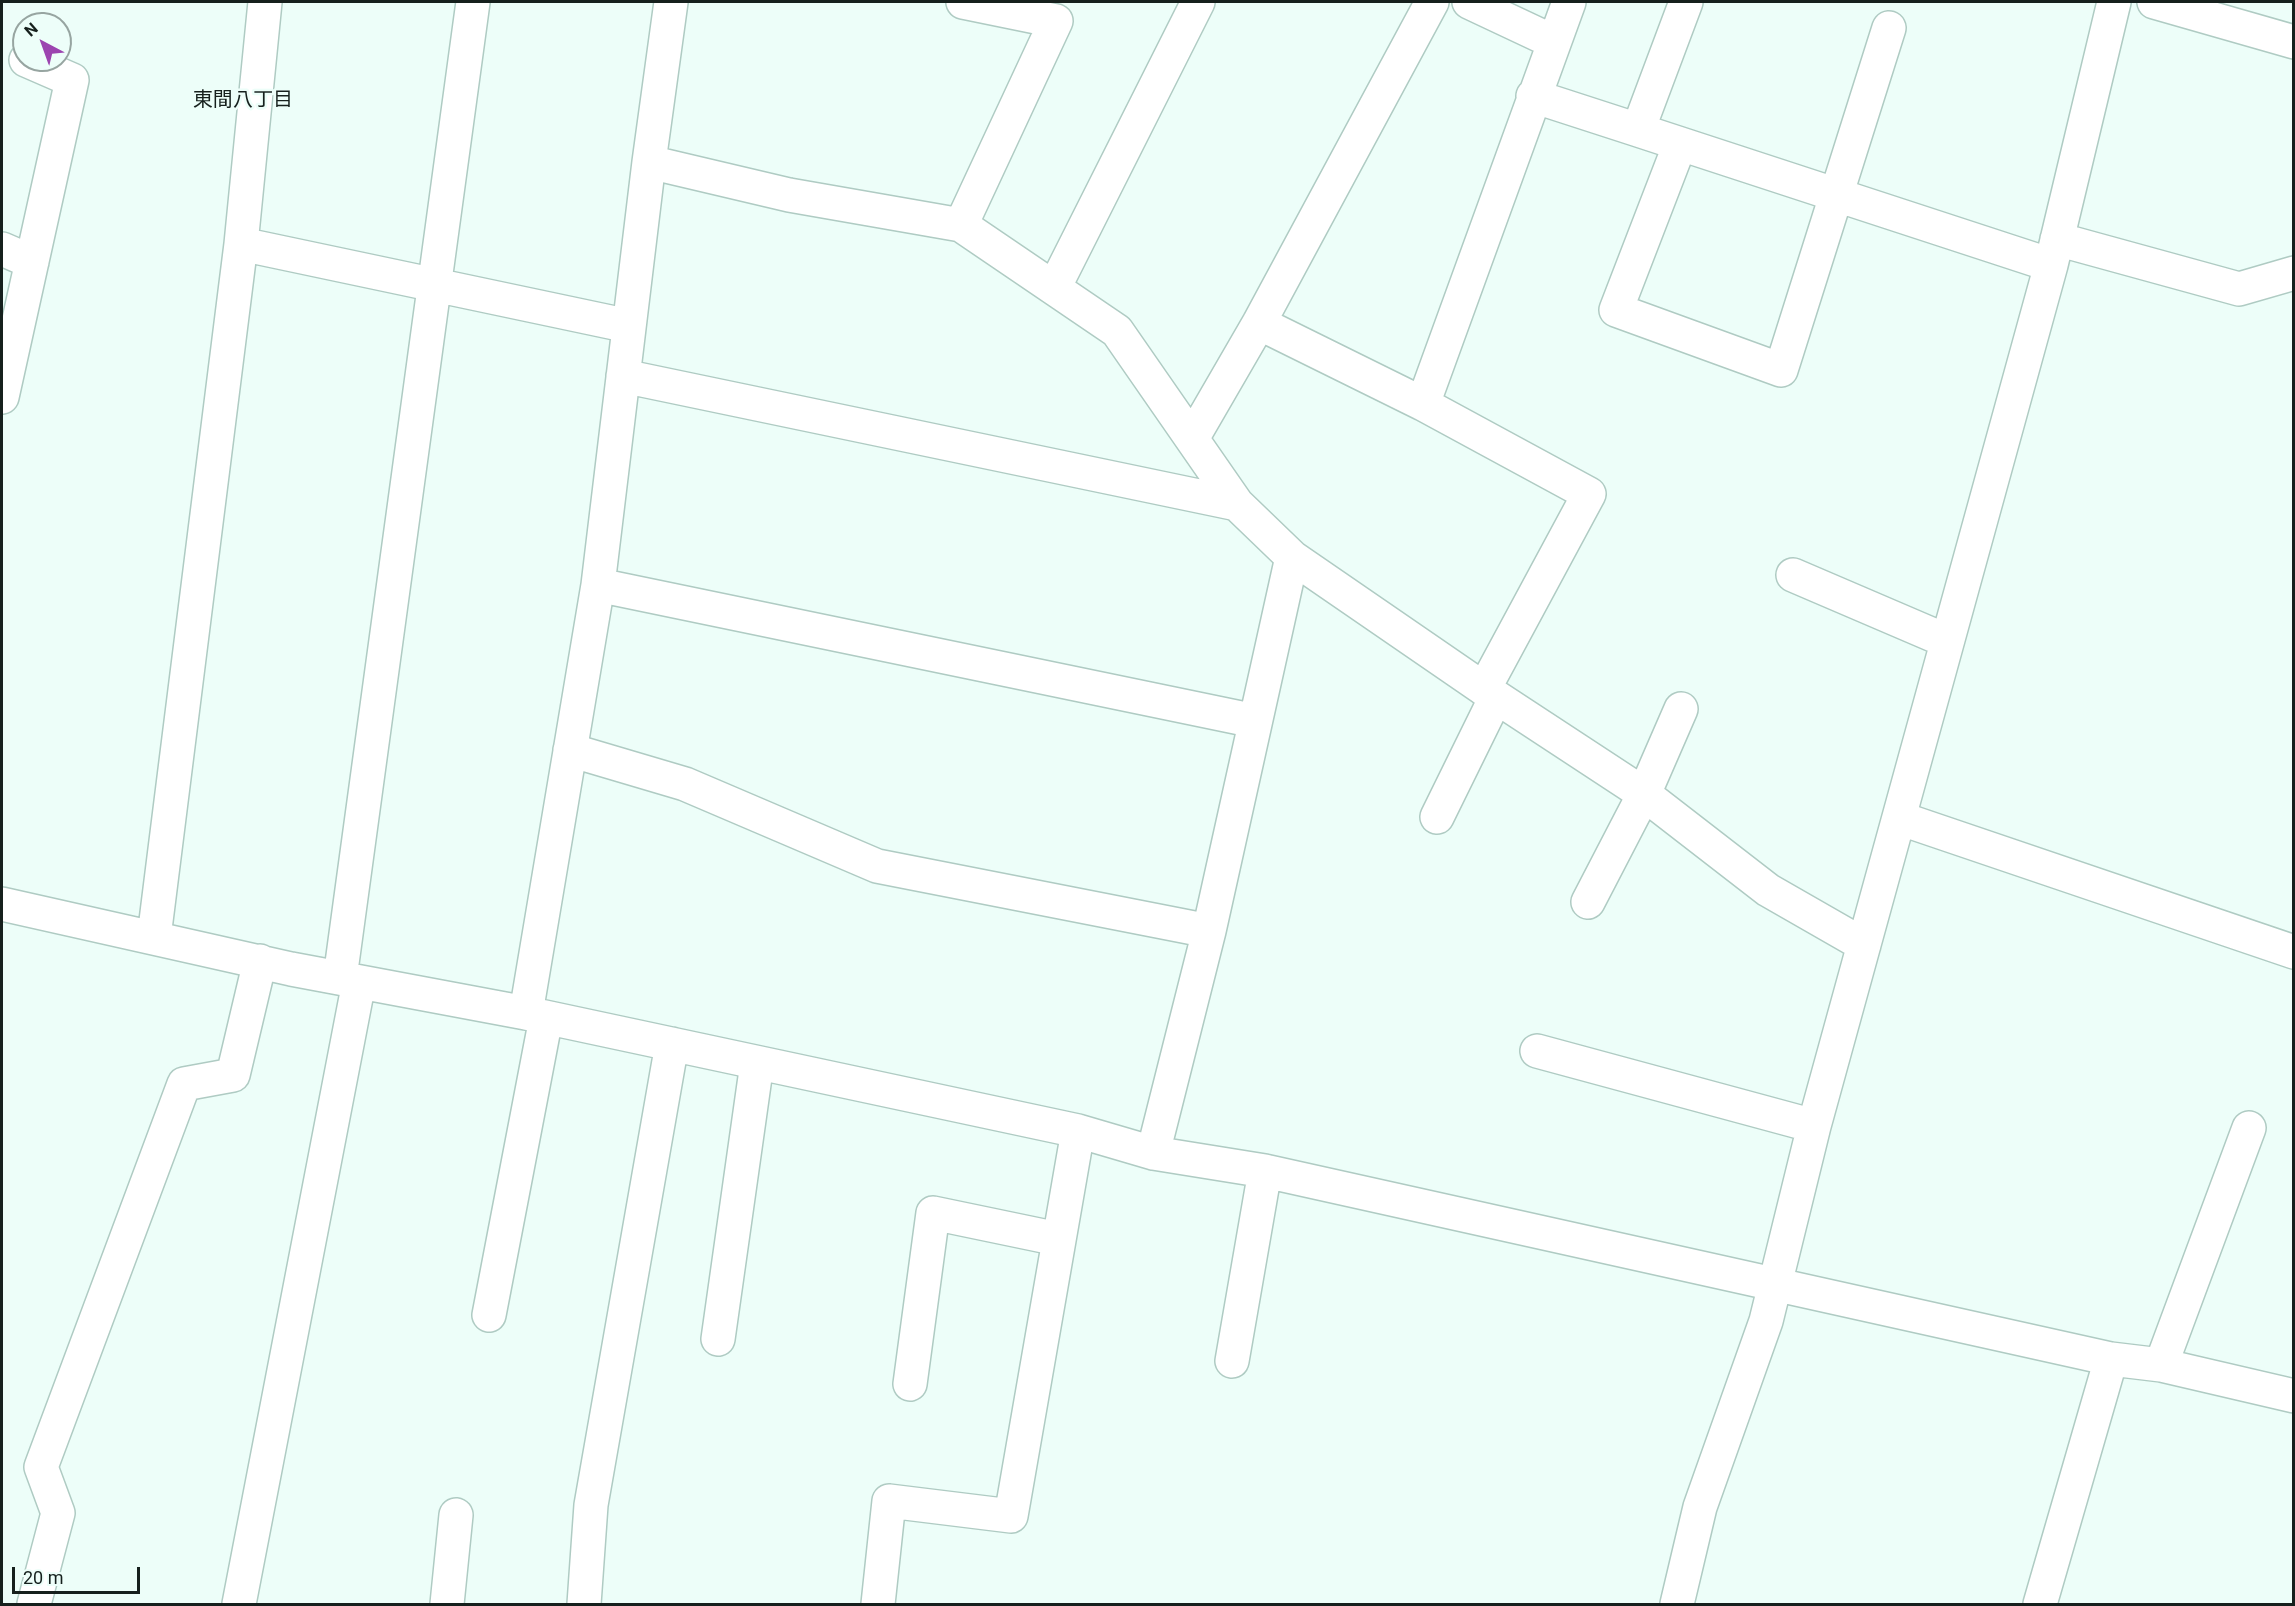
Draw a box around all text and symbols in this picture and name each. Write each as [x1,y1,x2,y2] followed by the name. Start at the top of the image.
[12,12,72,72] north arrow
[21,19,42,40] text: N
[193,89,293,113] district label: 東間八丁目
[15,1555,142,1593] scale bar
[23,1567,63,1588] text: 20 m

